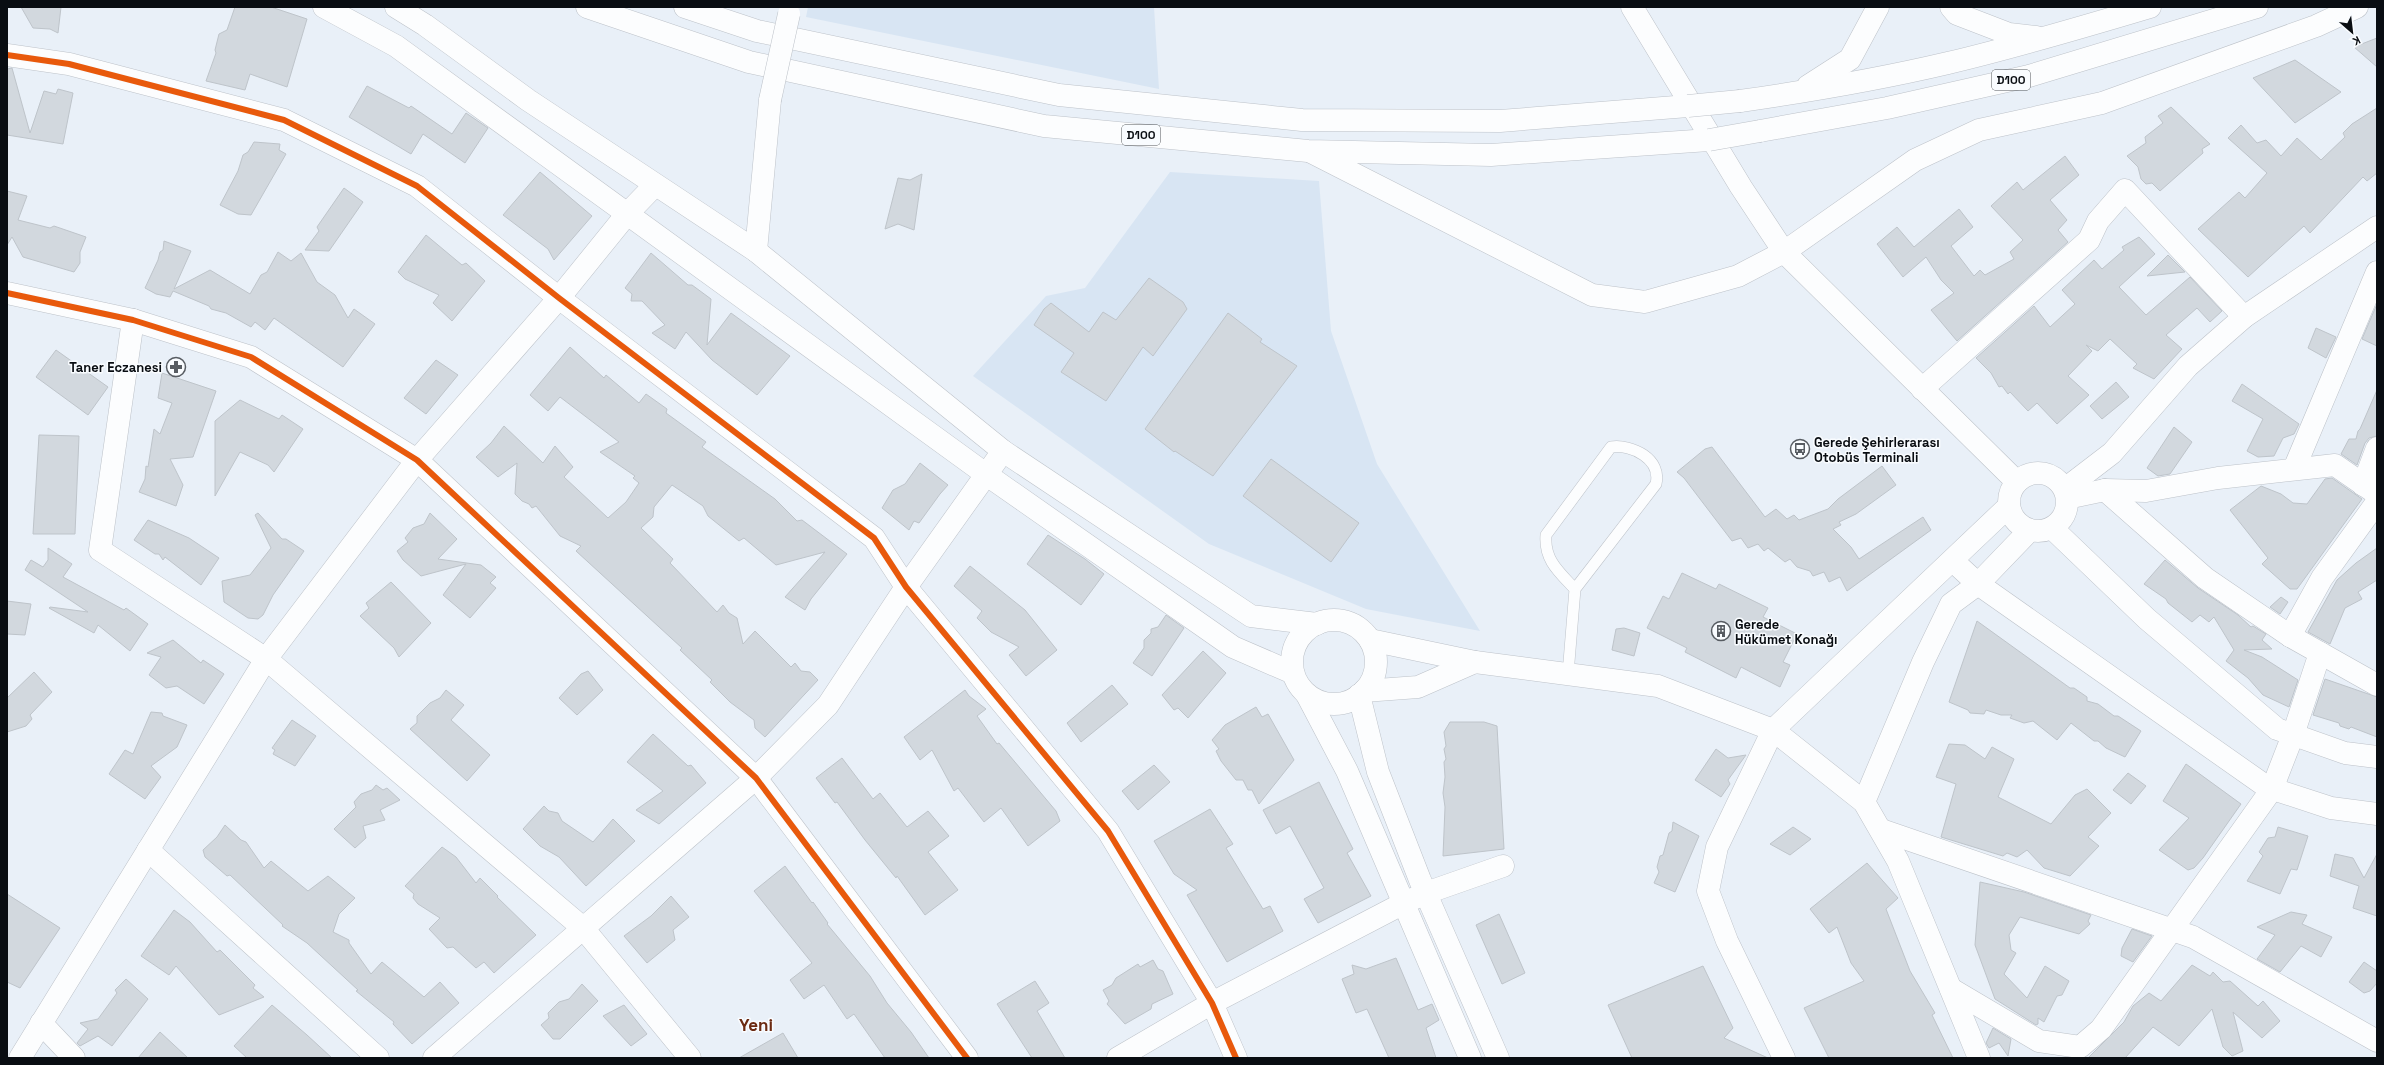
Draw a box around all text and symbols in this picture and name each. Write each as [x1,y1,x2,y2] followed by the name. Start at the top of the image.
[2332,12,2372,52] north arrow
[2350,33,2363,49] text: K
[1992,70,2030,90] road number: D100
[1122,125,1160,145] road number: D100
[165,356,187,378] pharmacy icon: Taner Eczanesi
[69,359,162,376] place label: Taner Eczanesi
[1814,434,1940,466] place label: Gerede Şehirlerarası Otobüs Terminali
[1789,438,1811,460] bus stop icon: Gerede Şehirlerarası Otobüs Terminali
[1735,616,1838,648] place label: Gerede Hükümet Konağı
[1710,620,1732,642] building icon: Gerede Hükümet Konağı
[739,1014,773,1036] district label: Yeni

